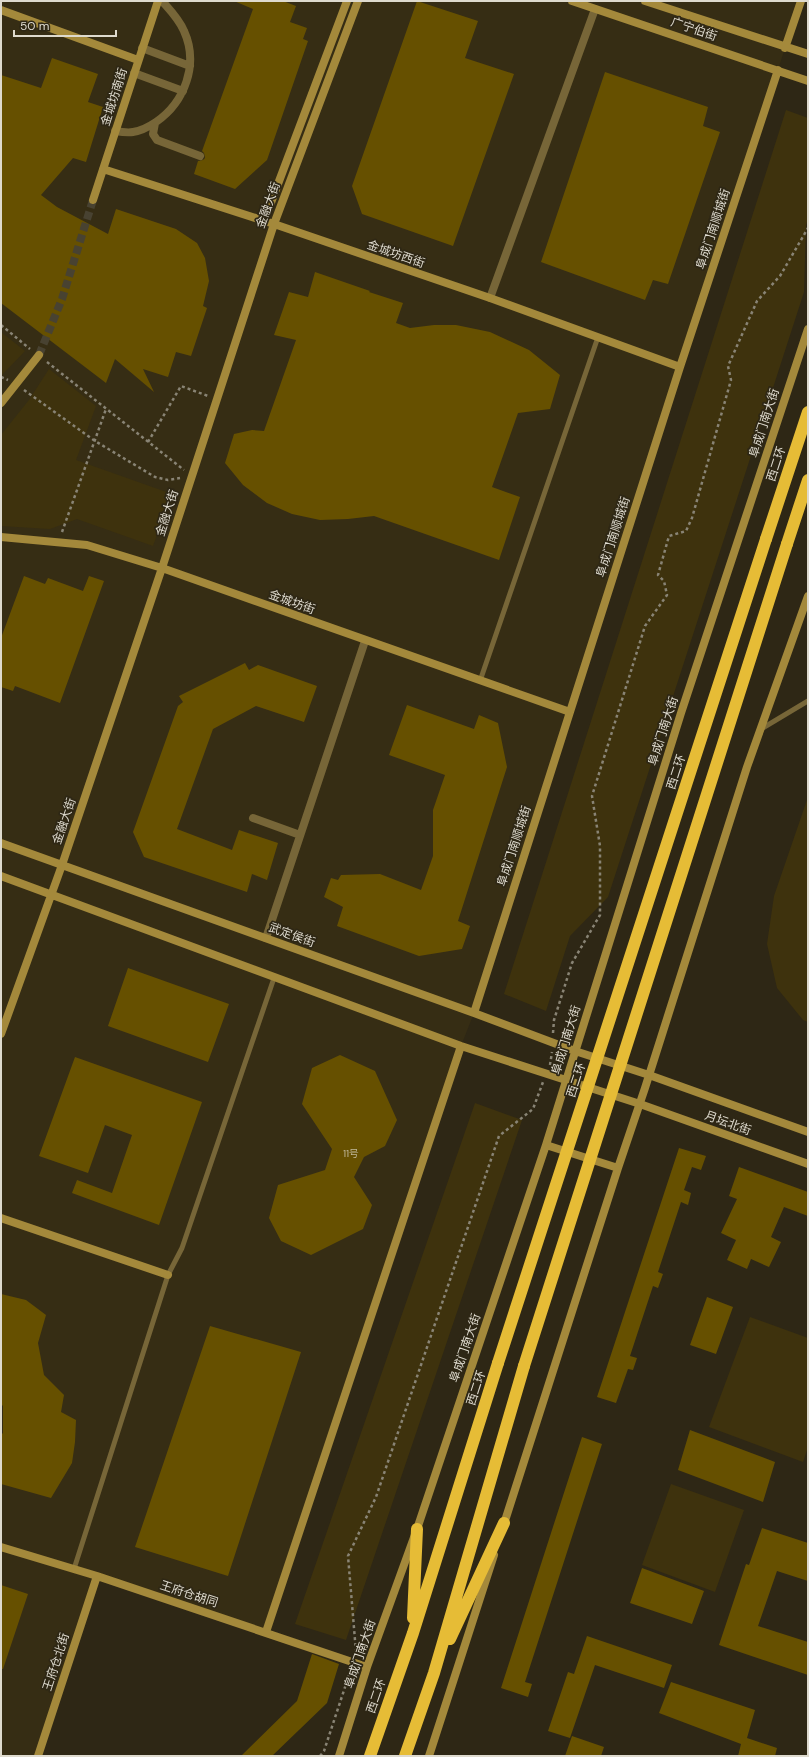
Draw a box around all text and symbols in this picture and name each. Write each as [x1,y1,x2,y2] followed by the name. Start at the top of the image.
[14,12,116,38] scale bar
[669,14,719,44] street label: 广宁伯街
[20,18,49,34] text: 50 m
[97,66,131,128] street label: 金城坊南街
[252,180,284,230] street label: 金融大街
[692,187,734,271] street label: 阜成门南顺城街
[365,237,427,271] street label: 金城坊西街
[745,386,783,460] street label: 阜成门南大街
[763,444,789,484] street label: 西二环
[152,488,182,538] street label: 金融大街
[592,495,634,579] street label: 阜成门南顺城街
[267,586,317,618] street label: 金城坊街
[644,694,682,768] street label: 阜成门南大街
[663,752,689,792] street label: 西二环
[49,796,79,846] street label: 金融大街
[493,804,535,888] street label: 阜成门南顺城街
[267,919,317,951] street label: 武定侯街
[548,1003,584,1077] street label: 阜成门南大街
[563,1060,589,1100] street label: 西二环
[703,1107,753,1139] street label: 月坛北街
[343,1147,359,1160] house number: 11号
[446,1311,484,1385] street label: 阜成门南大街
[463,1368,489,1408] street label: 西二环
[158,1577,220,1611] street label: 王府仓胡同
[341,1617,379,1691] street label: 阜成门南大街
[39,1631,73,1693] street label: 王府仓北街
[363,1676,389,1716] street label: 西二环

